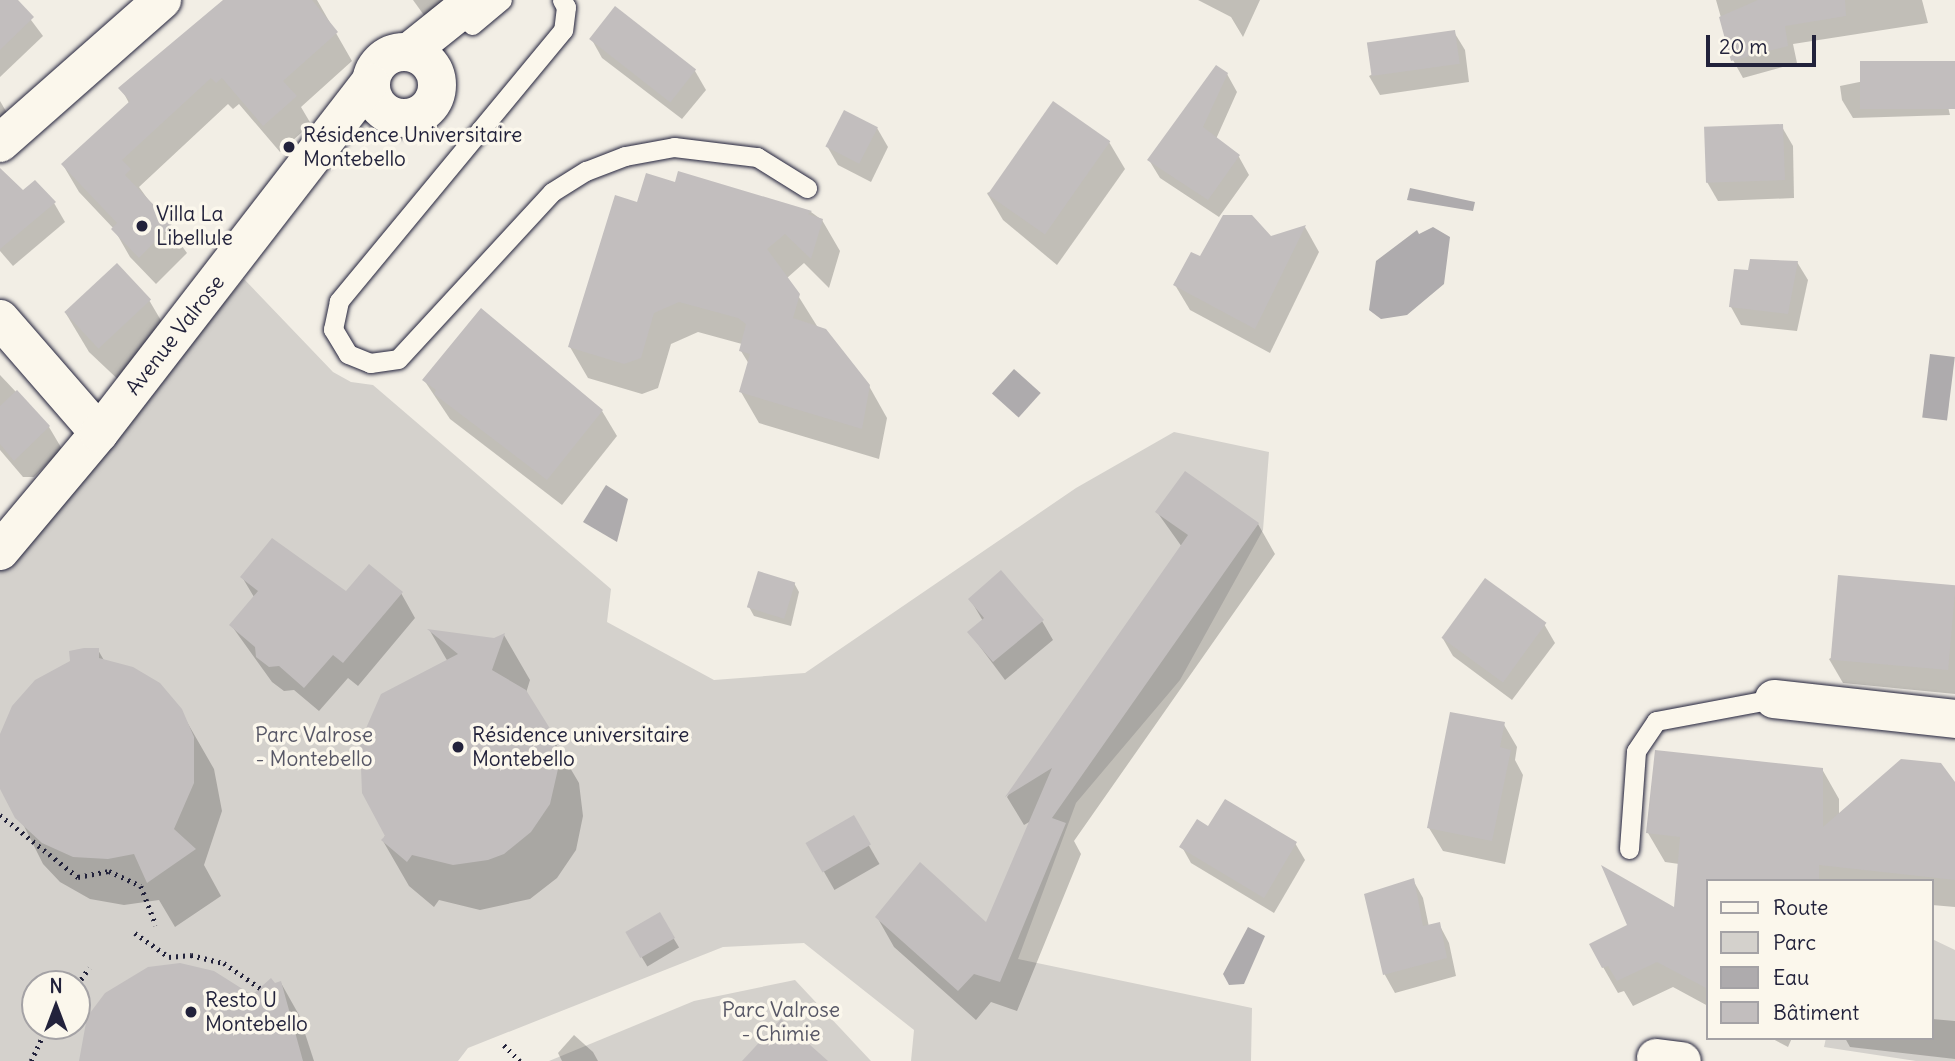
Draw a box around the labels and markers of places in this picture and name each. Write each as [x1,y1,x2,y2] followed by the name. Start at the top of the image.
[303,122,522,172] place label: Résidence Universitaire Montebello
[281,139,297,155] marker: Résidence Universitaire Montebello
[156,201,233,251] place label: Villa La Libellule
[134,218,150,234] marker: Villa La Libellule
[472,722,689,772] place label: Résidence universitaire Montebello
[450,739,466,755] marker: Résidence universitaire Montebello
[205,987,308,1037] place label: Resto U Montebello
[183,1004,199,1020] marker: Resto U Montebello

